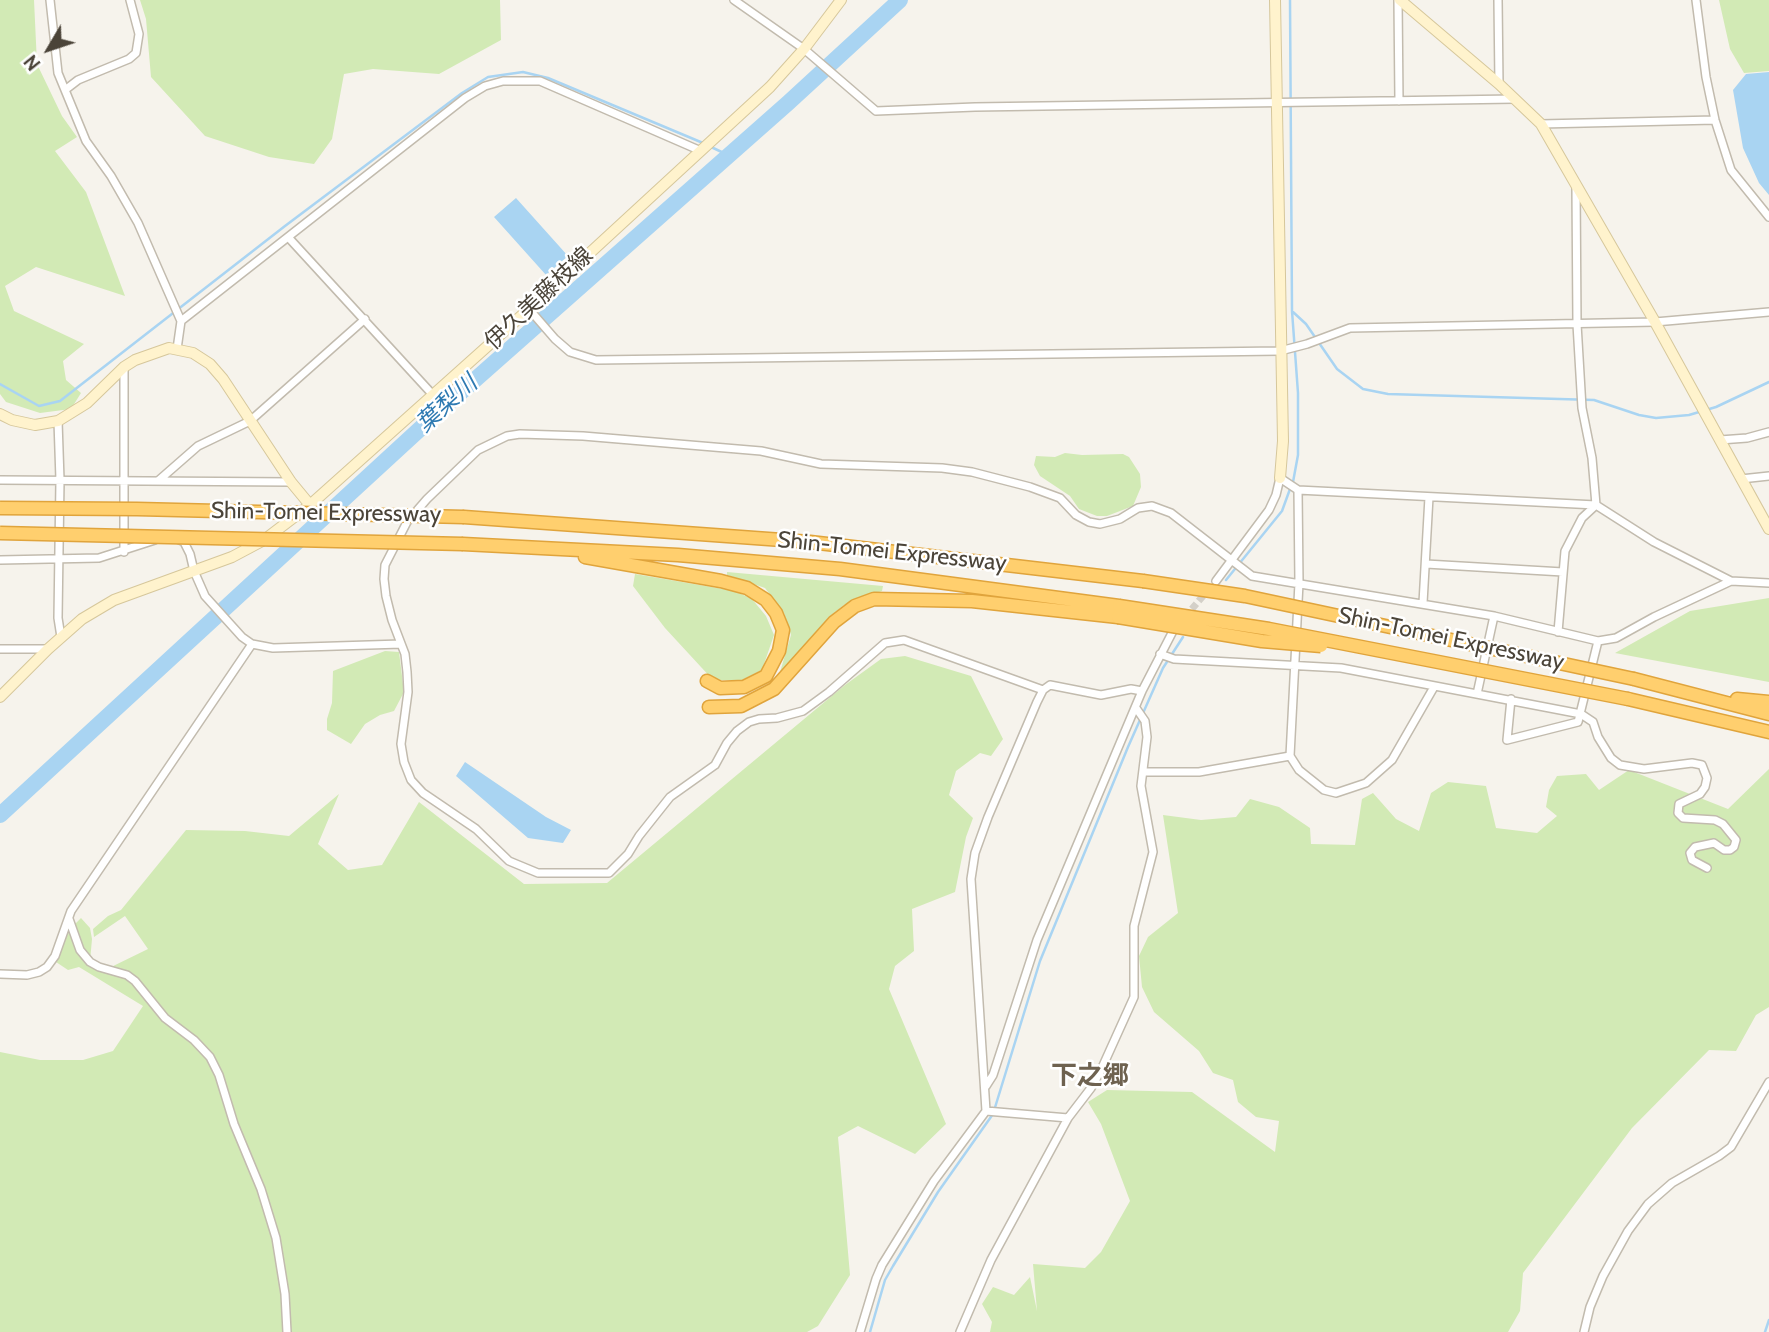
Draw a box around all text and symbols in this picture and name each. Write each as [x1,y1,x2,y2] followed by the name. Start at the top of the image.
[14,14,84,84] north arrow
[19,50,45,75] text: N
[479,242,599,356] street label: 伊久美藤枝線
[411,369,483,439] water label: 葉梨川
[211,497,441,529] street label: Shin-Tomei Expressway
[776,526,1008,578] street label: Shin-Tomei Expressway
[1335,602,1567,676] street label: Shin-Tomei Expressway
[1051,1060,1129,1092] district label: 下之郷

